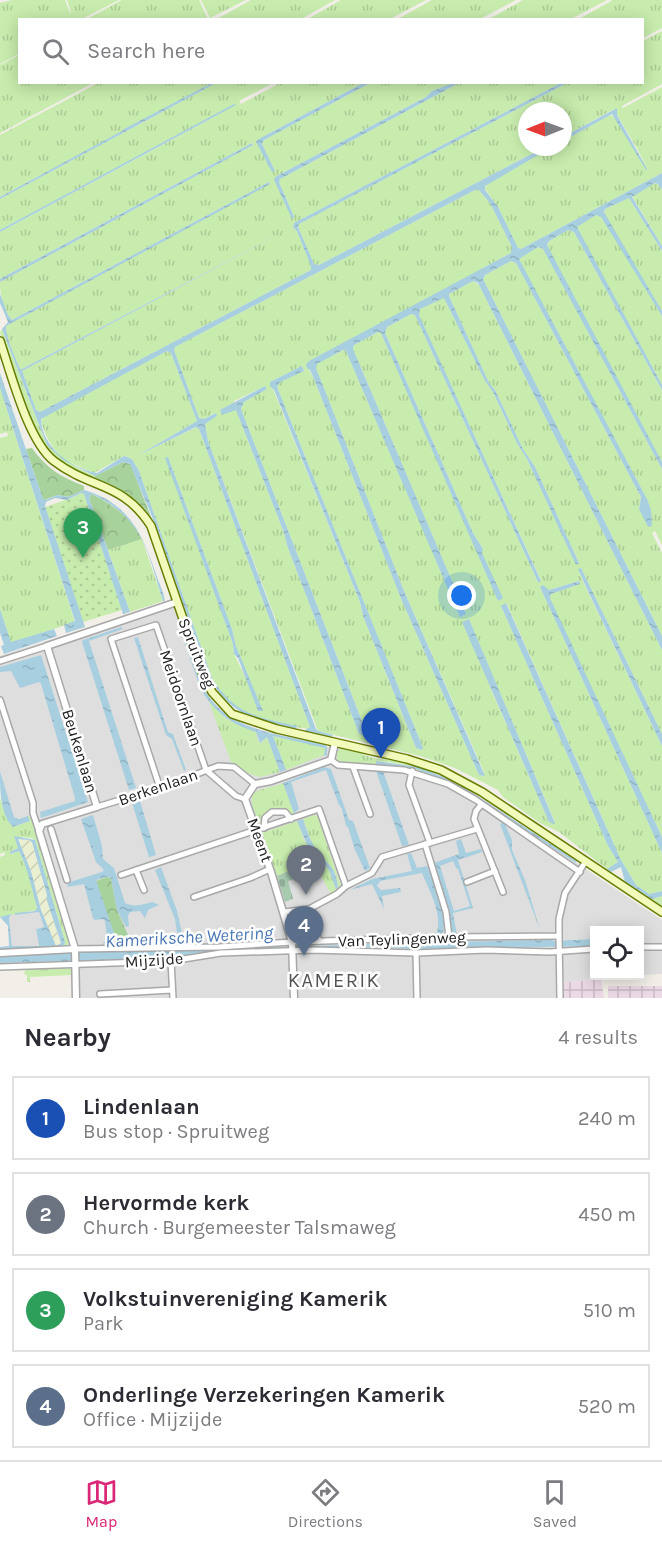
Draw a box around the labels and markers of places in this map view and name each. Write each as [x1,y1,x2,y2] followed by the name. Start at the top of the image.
[64,508,103,558] pin: 3
[362,708,400,758] pin: 1
[286,846,326,895] pin: 2
[284,906,324,956] pin: 4

